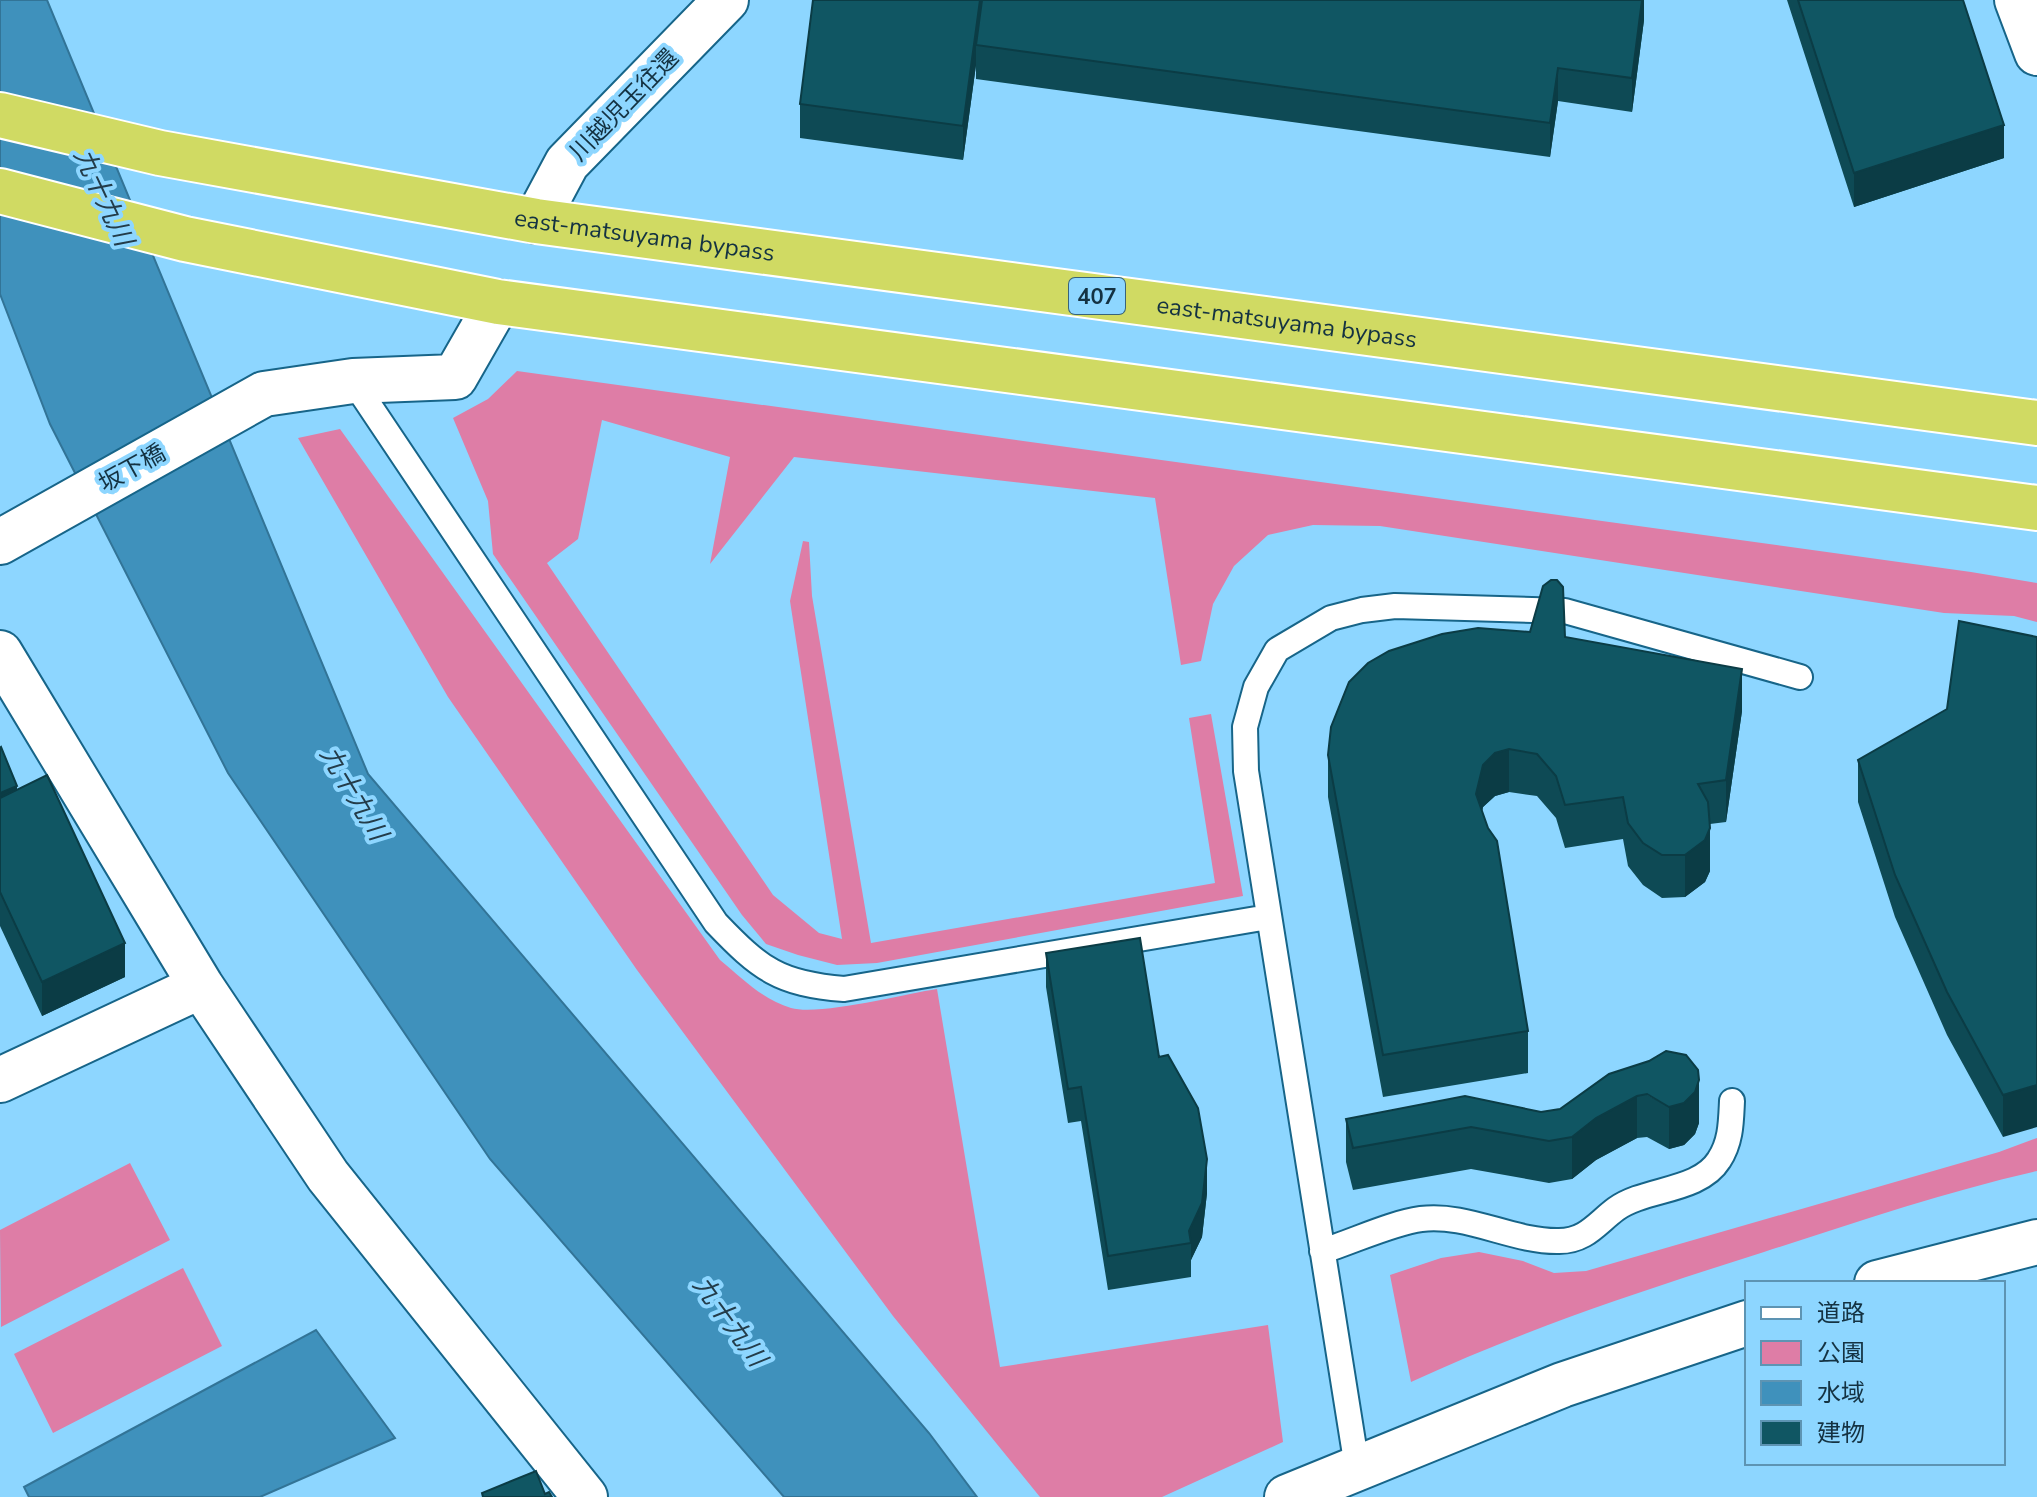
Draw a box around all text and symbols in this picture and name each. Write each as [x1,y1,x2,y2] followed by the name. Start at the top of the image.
[562,42,686,168] street label: 川越児玉往還
[66,143,143,254] water label: 九十九川
[512,201,777,269] street label: east-matsuyama bypass
[1069,278,1125,314] road number: 407
[1155,289,1419,355] street label: east-matsuyama bypass
[93,437,171,499] street label: 坂下橋
[312,740,397,849] water label: 九十九川
[685,1269,776,1376] water label: 九十九川
[1745,1281,2005,1465] legend
[1817,1297,1865,1329] text: 道路
[1817,1337,1865,1369] text: 公園
[1817,1377,1865,1409] text: 水域
[1817,1417,1865,1449] text: 建物

